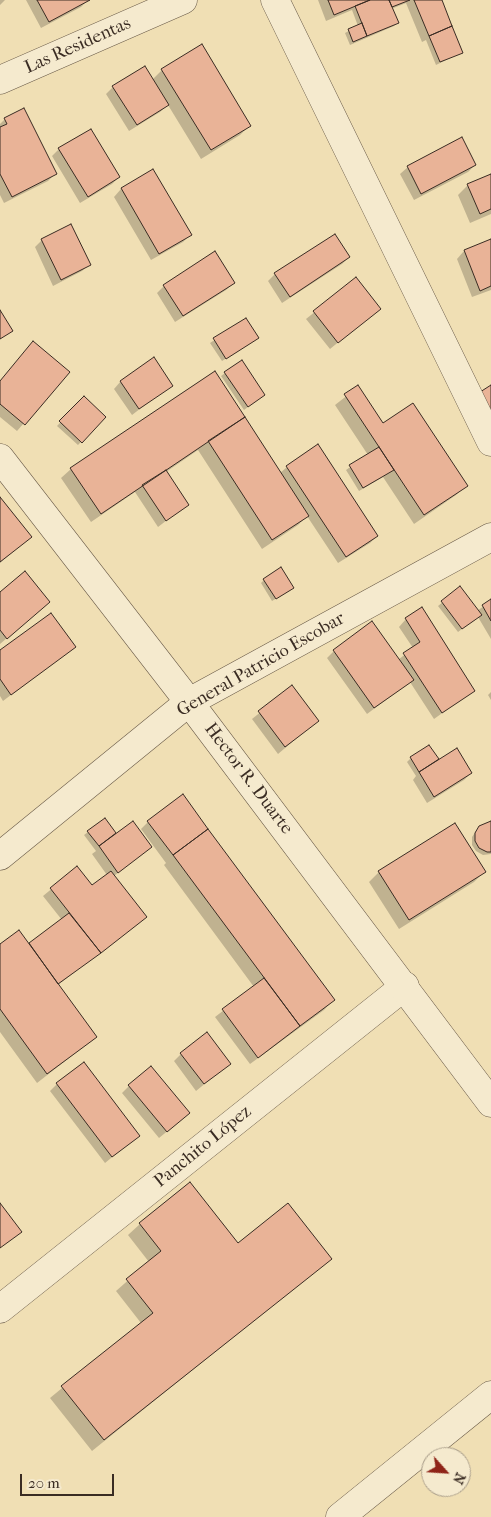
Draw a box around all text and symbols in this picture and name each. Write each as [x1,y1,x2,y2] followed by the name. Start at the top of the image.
[22,13,134,79] street label: Las Residentas
[173,608,349,722] street label: General Patricio Escobar
[199,719,297,839] street label: Hector R. Duarte
[150,1101,256,1193] street label: Panchito López
[421,1447,471,1497] north arrow
[22,1464,116,1496] scale bar
[449,1470,469,1487] text: N
[28,1474,60,1492] text: 20 m

